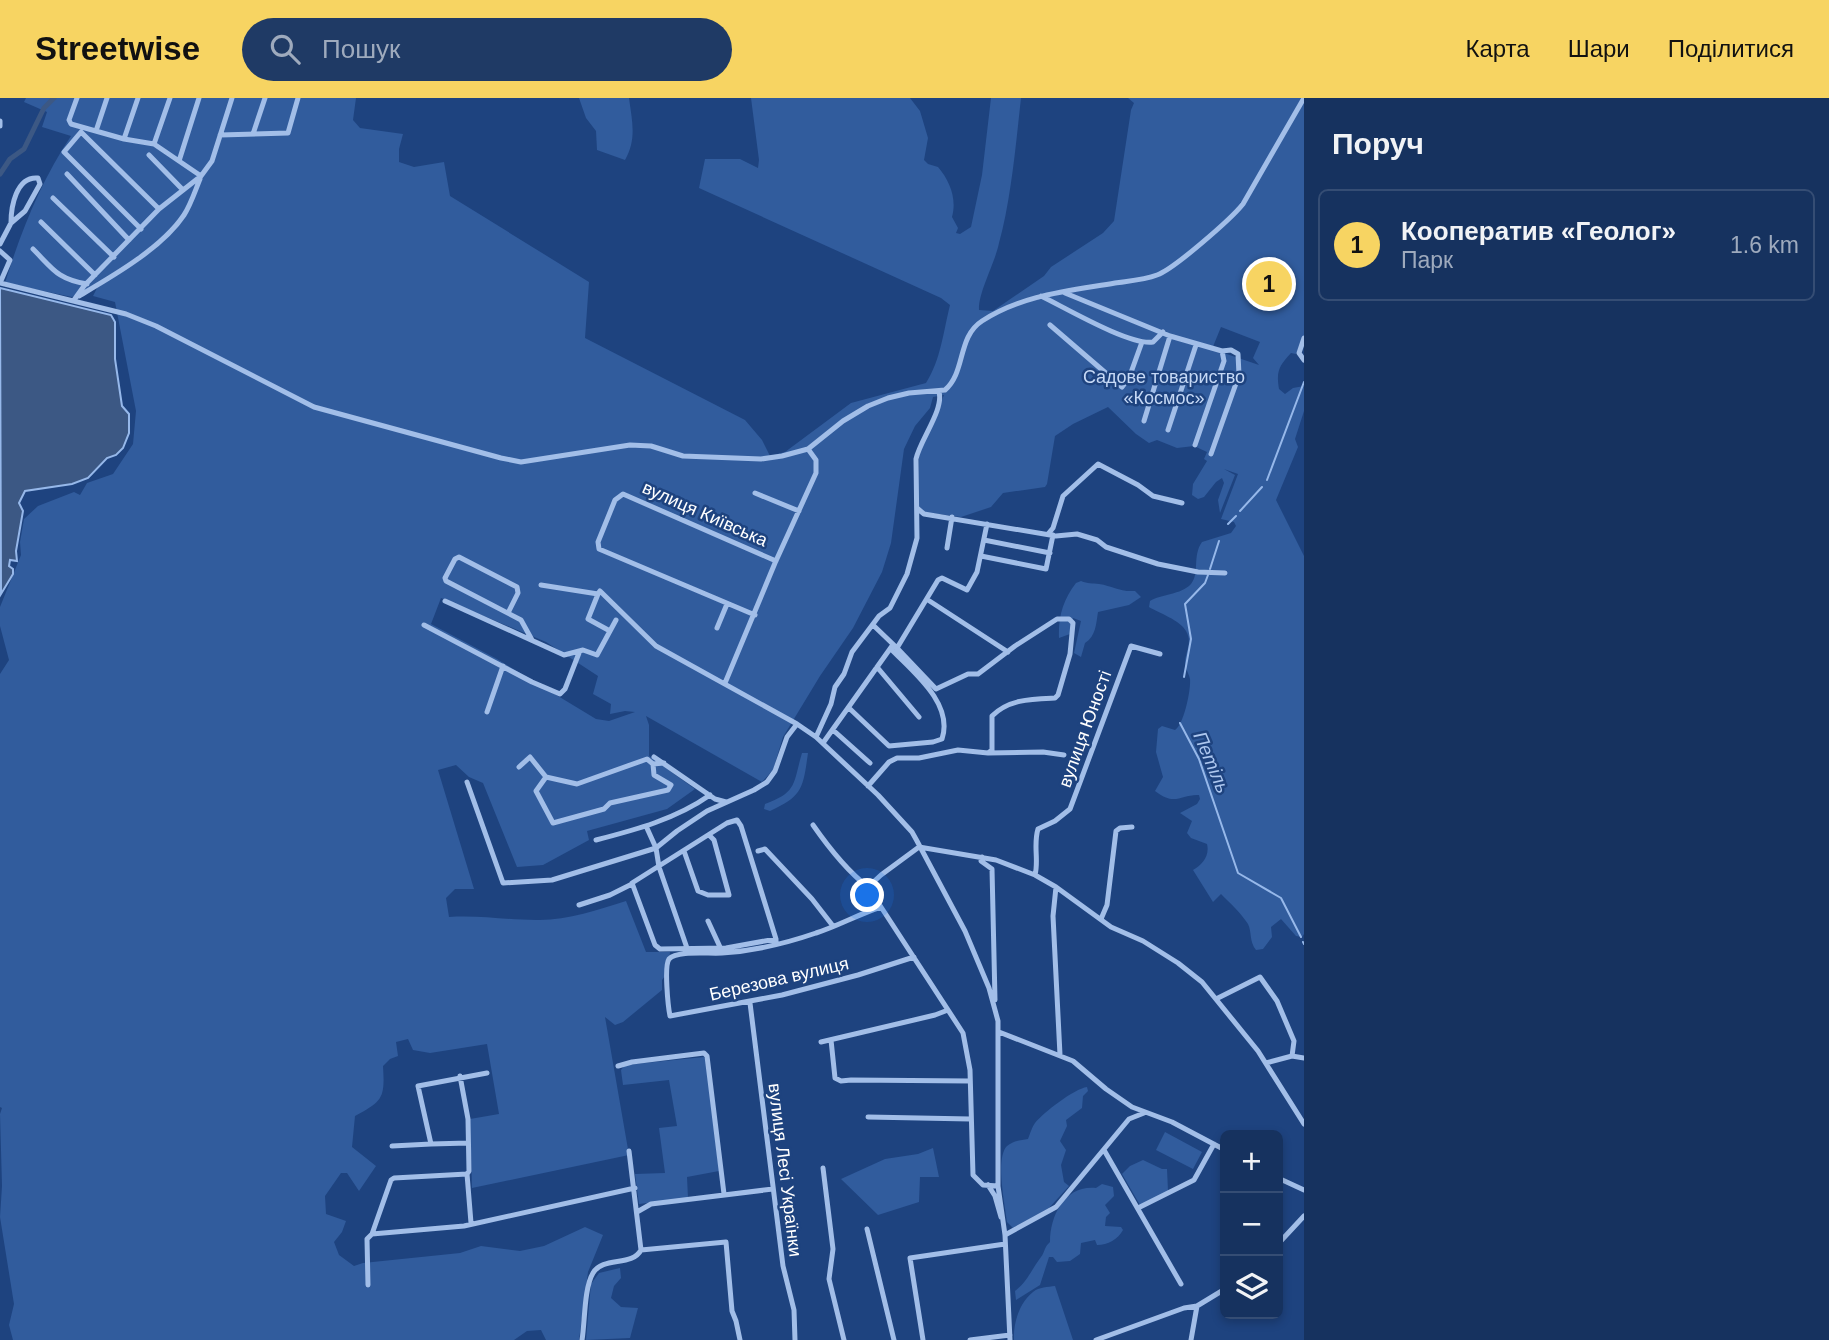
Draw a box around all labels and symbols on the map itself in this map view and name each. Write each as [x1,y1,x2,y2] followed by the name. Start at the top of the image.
[1246,258,1292,310] pin: 1
[1083,367,1245,408] park label: Садове товариство «Космос»
[639,477,772,551] street label: вулиця Київська
[1055,668,1115,790] street label: вулиця Юності
[1189,728,1234,796] water label: Петіль
[850,878,884,912] your location
[707,953,851,1005] street label: Березова вулиця
[764,1082,806,1258] street label: вулиця Лесі Українки

